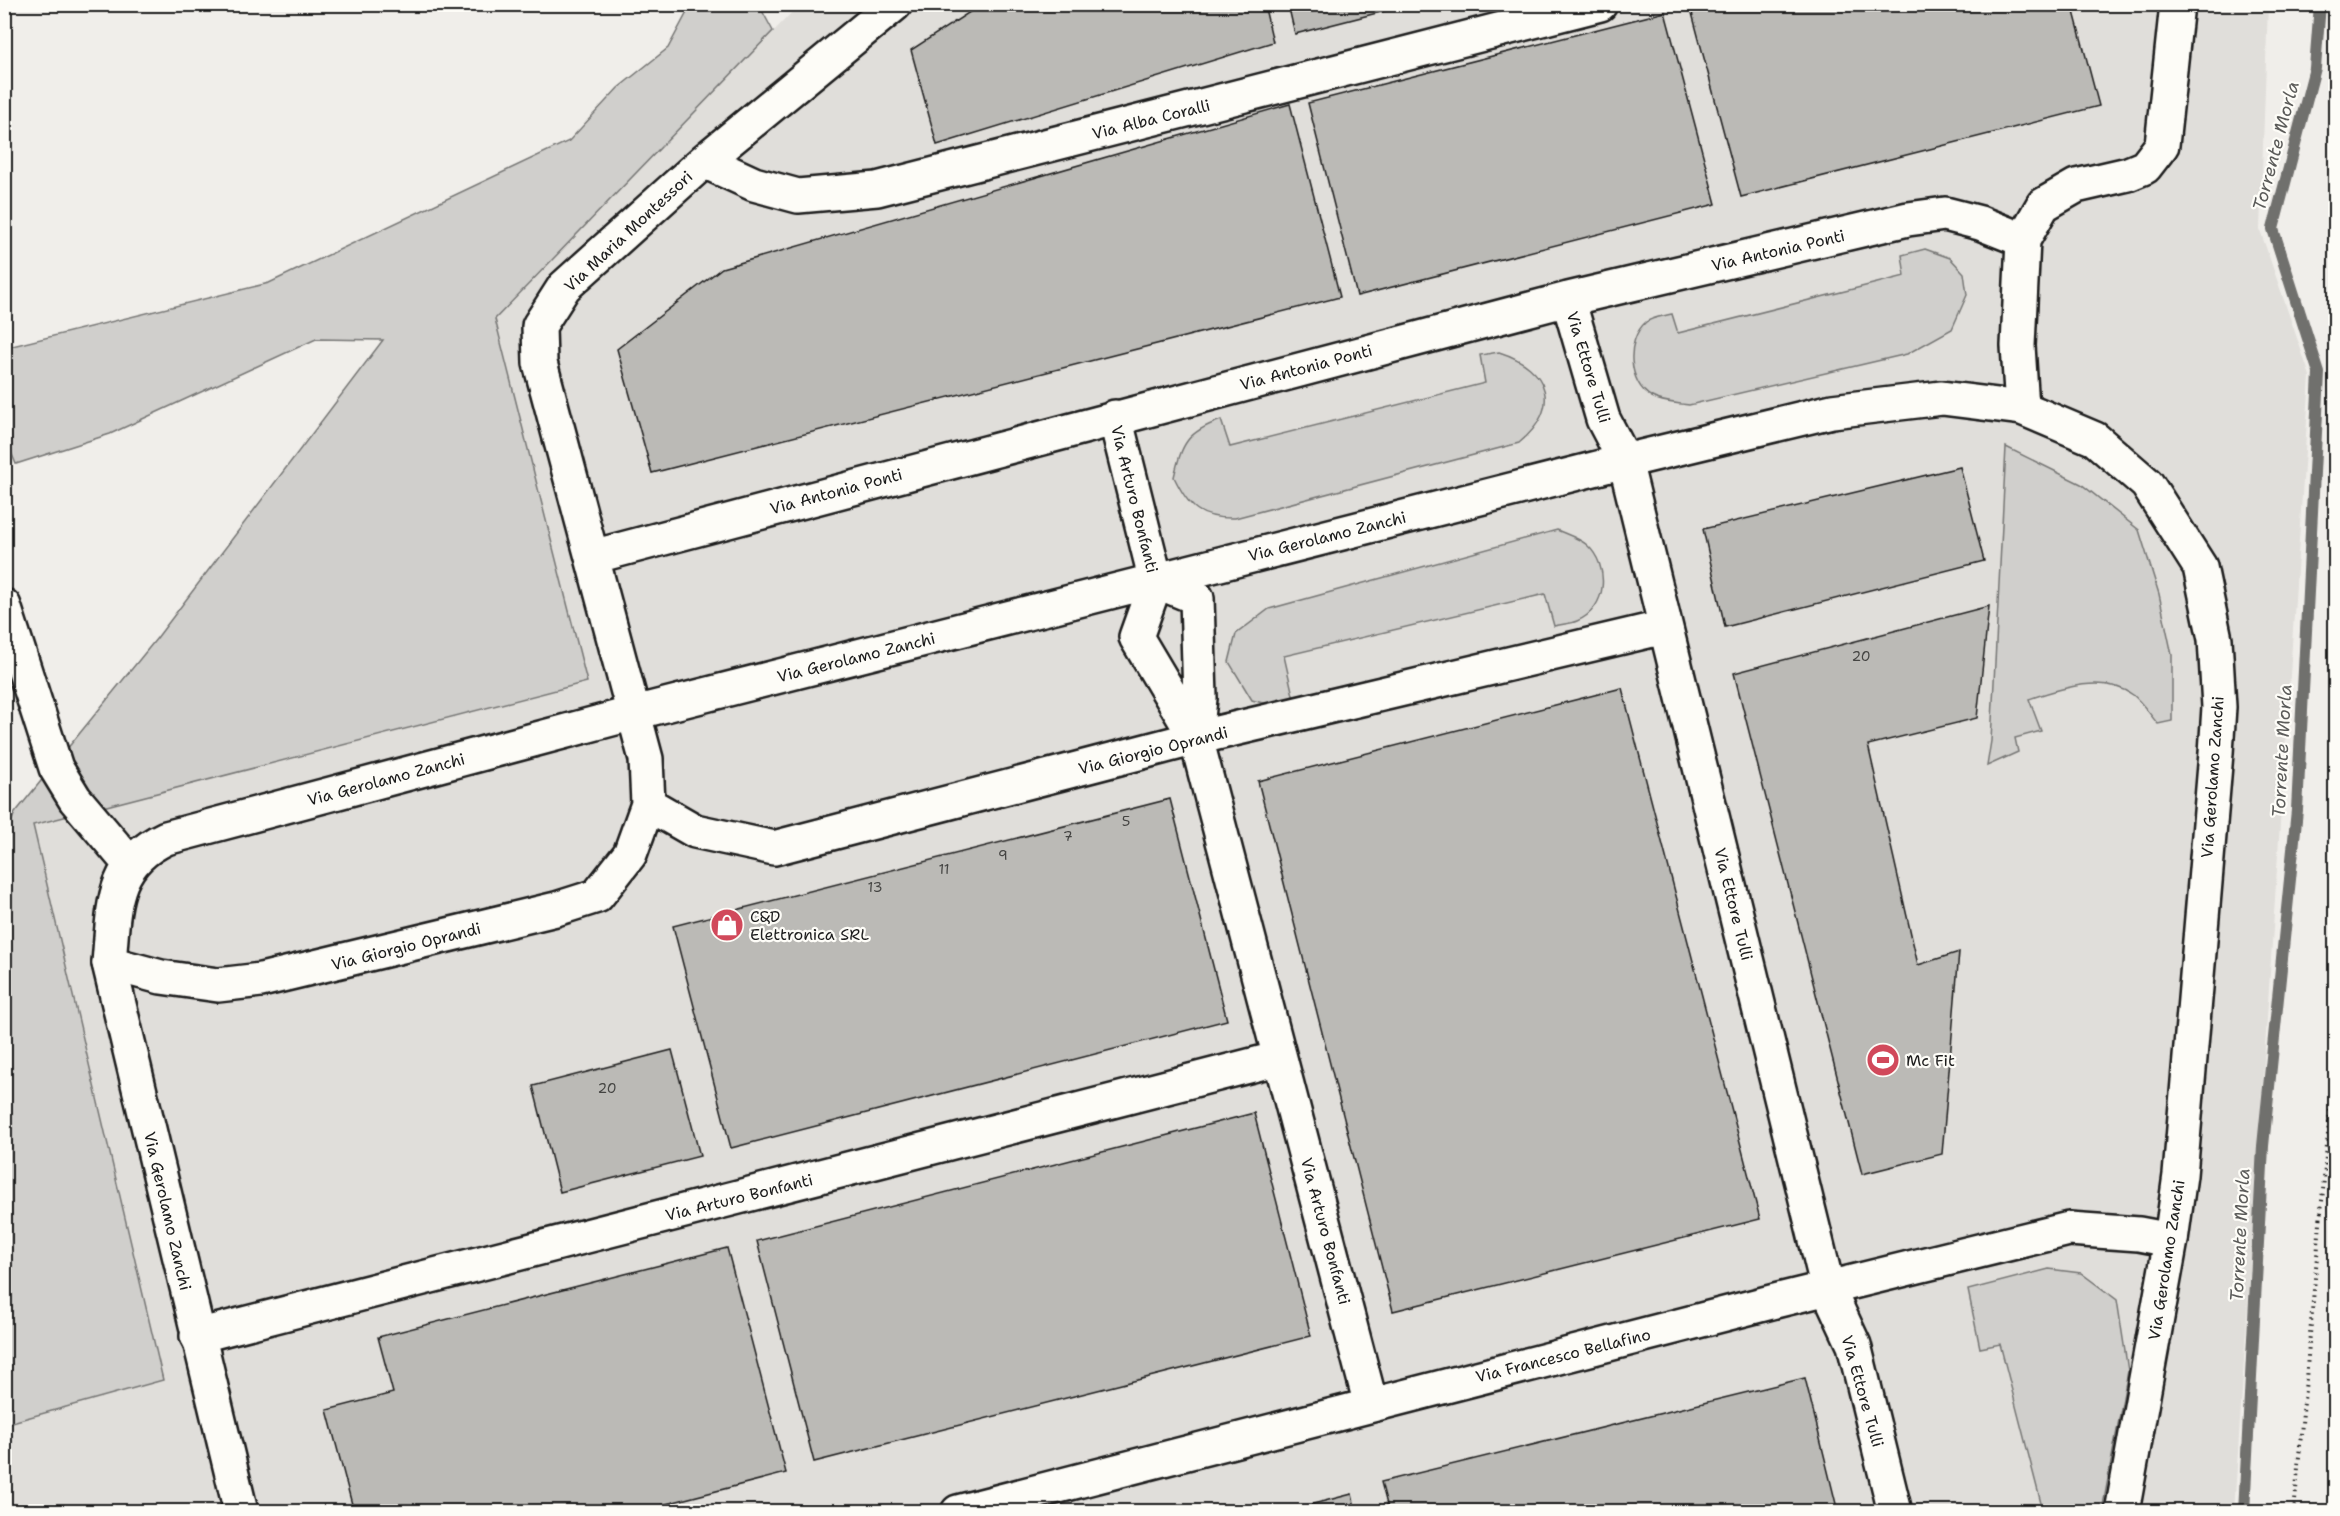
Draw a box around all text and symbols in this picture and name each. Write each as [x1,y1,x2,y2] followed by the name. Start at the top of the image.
[2247,78,2305,214] water label: Torrente Morla
[1090,95,1212,144] street label: Via Alba Coralli
[560,166,697,296] street label: Via Maria Montessori
[1709,225,1847,276] street label: Via Antonia Ponti
[1562,309,1615,425] street label: Via Ettore Tulli
[1238,340,1375,395] street label: Via Antonia Ponti
[1106,423,1163,575] street label: Via Arturo Bonfanti
[768,464,905,519] street label: Via Antonia Ponti
[1246,507,1408,566] street label: Via Gerolamo Zanchi
[775,628,937,687] street label: Via Gerolamo Zanchi
[1851,647,1871,665] house number: 20
[2267,684,2297,818] water label: Torrente Morla
[2196,695,2229,859] street label: Via Gerolamo Zanchi
[1076,722,1230,779] street label: Via Giorgio Oprandi
[305,748,467,811] street label: Via Gerolamo Zanchi
[1122,812,1130,830] house number: 5
[1063,827,1073,845] house number: 7
[998,846,1008,864] house number: 9
[1709,846,1758,963] street label: Via Ettore Tulli
[938,860,950,878] house number: 11
[868,878,882,896] house number: 13
[750,906,869,945] place label: C&D Elettronica SRL
[709,907,745,943] shop icon: C&D Elettronica SRL
[329,918,483,975] street label: Via Giorgio Oprandi
[1865,1042,1901,1078] sports icon: Mc Fit
[1906,1050,1955,1071] place label: Mc Fit
[597,1079,617,1097] house number: 20
[139,1130,196,1293] street label: Via Gerolamo Zanchi
[1296,1155,1355,1307] street label: Via Arturo Bonfanti
[2225,1168,2255,1302] water label: Torrente Morla
[663,1169,815,1226] street label: Via Arturo Bonfanti
[2143,1178,2190,1342] street label: Via Gerolamo Zanchi
[1473,1324,1653,1387] street label: Via Francesco Bellafino
[1837,1333,1889,1450] street label: Via Ettore Tulli

